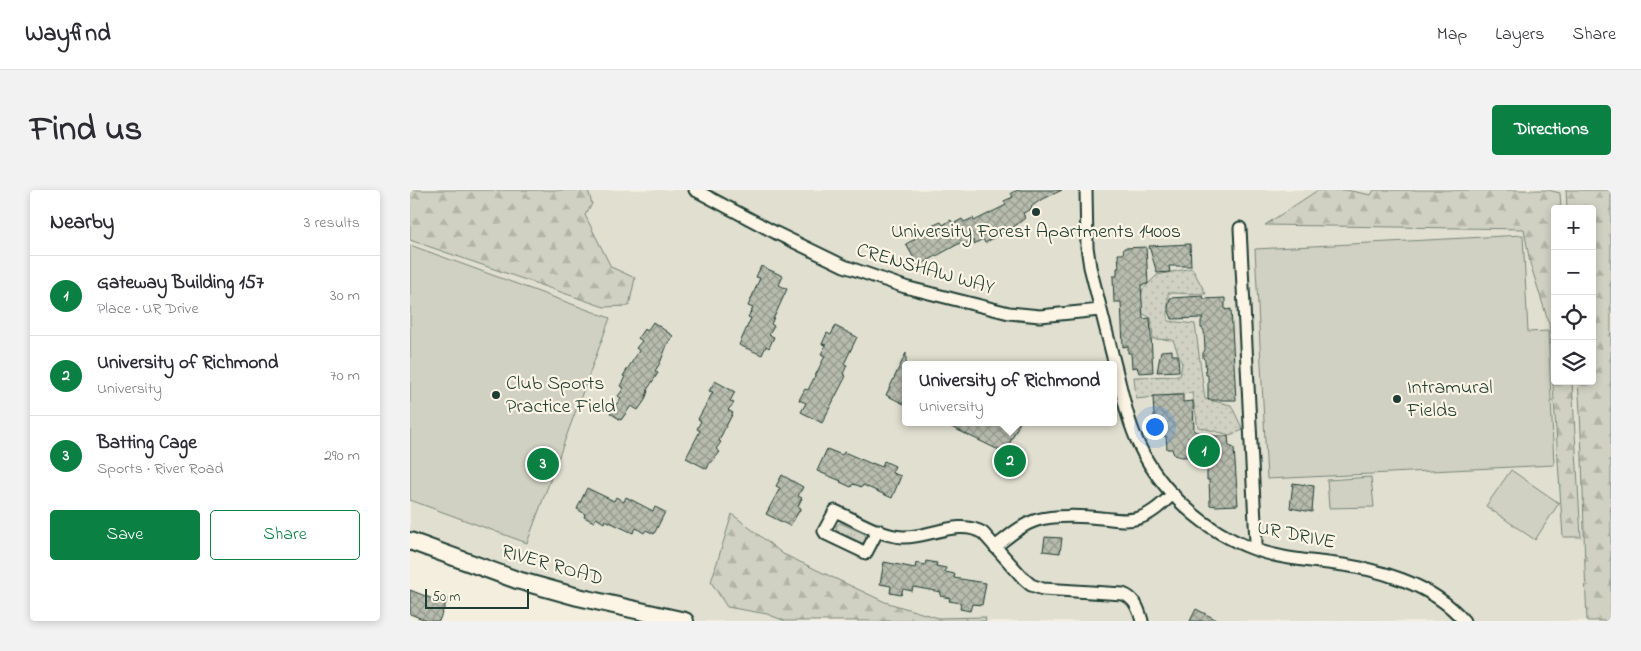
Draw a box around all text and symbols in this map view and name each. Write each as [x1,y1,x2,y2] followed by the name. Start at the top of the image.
[25,17,111,52] text: Wayfind
[1437,22,1467,48] text: Map
[1495,22,1545,48] text: Layers
[1573,22,1616,48] text: Share
[30,105,142,156] text: Find us
[1492,105,1611,155] button: Directions
[1551,205,1596,385] map controls
[1551,205,1596,250] button: +
[1030,206,1042,218] marker: University Forest Apartments 1400s
[50,208,114,238] text: Nearby
[304,211,360,235] text: 3 results
[891,218,1181,247] place label: University Forest Apartments 1400s
[853,236,997,304] street label: CRENSHAW WAY
[1551,250,1596,295] button: −
[97,270,264,297] text: Gateway Building 157
[63,284,69,308] text: 1
[330,284,360,308] text: 30 m
[1551,295,1596,340] button: locate
[97,297,199,321] text: Place · UR Drive
[1551,340,1596,385] button: layers
[97,350,278,377] text: University of Richmond
[902,361,1117,426] popup
[62,364,70,388] text: 2
[330,364,360,388] text: 70 m
[919,368,1100,395] text: University of Richmond
[506,370,616,422] place label: Club Sports Practice Field
[1406,374,1493,426] place label: Intramural Fields
[97,377,162,401] text: University
[490,389,502,401] marker: Club Sports Practice Field
[1391,393,1403,405] marker: Intramural Fields
[919,395,984,419] text: University
[1142,414,1168,440] your location
[97,430,197,457] text: Batting Cage
[1188,432,1220,470] pin: 1
[994,442,1026,480] pin: 2
[63,444,69,468] text: 3
[324,444,360,468] text: 290 m
[527,445,559,483] pin: 3
[97,457,224,481] text: Sports · River Road
[50,510,200,560] button: Save
[210,510,360,560] button: Share
[1254,514,1338,558] street label: UR DRIVE
[498,538,606,594] street label: RIVER ROAD
[425,586,529,609] scale bar
[432,587,460,608] text: 50 m

